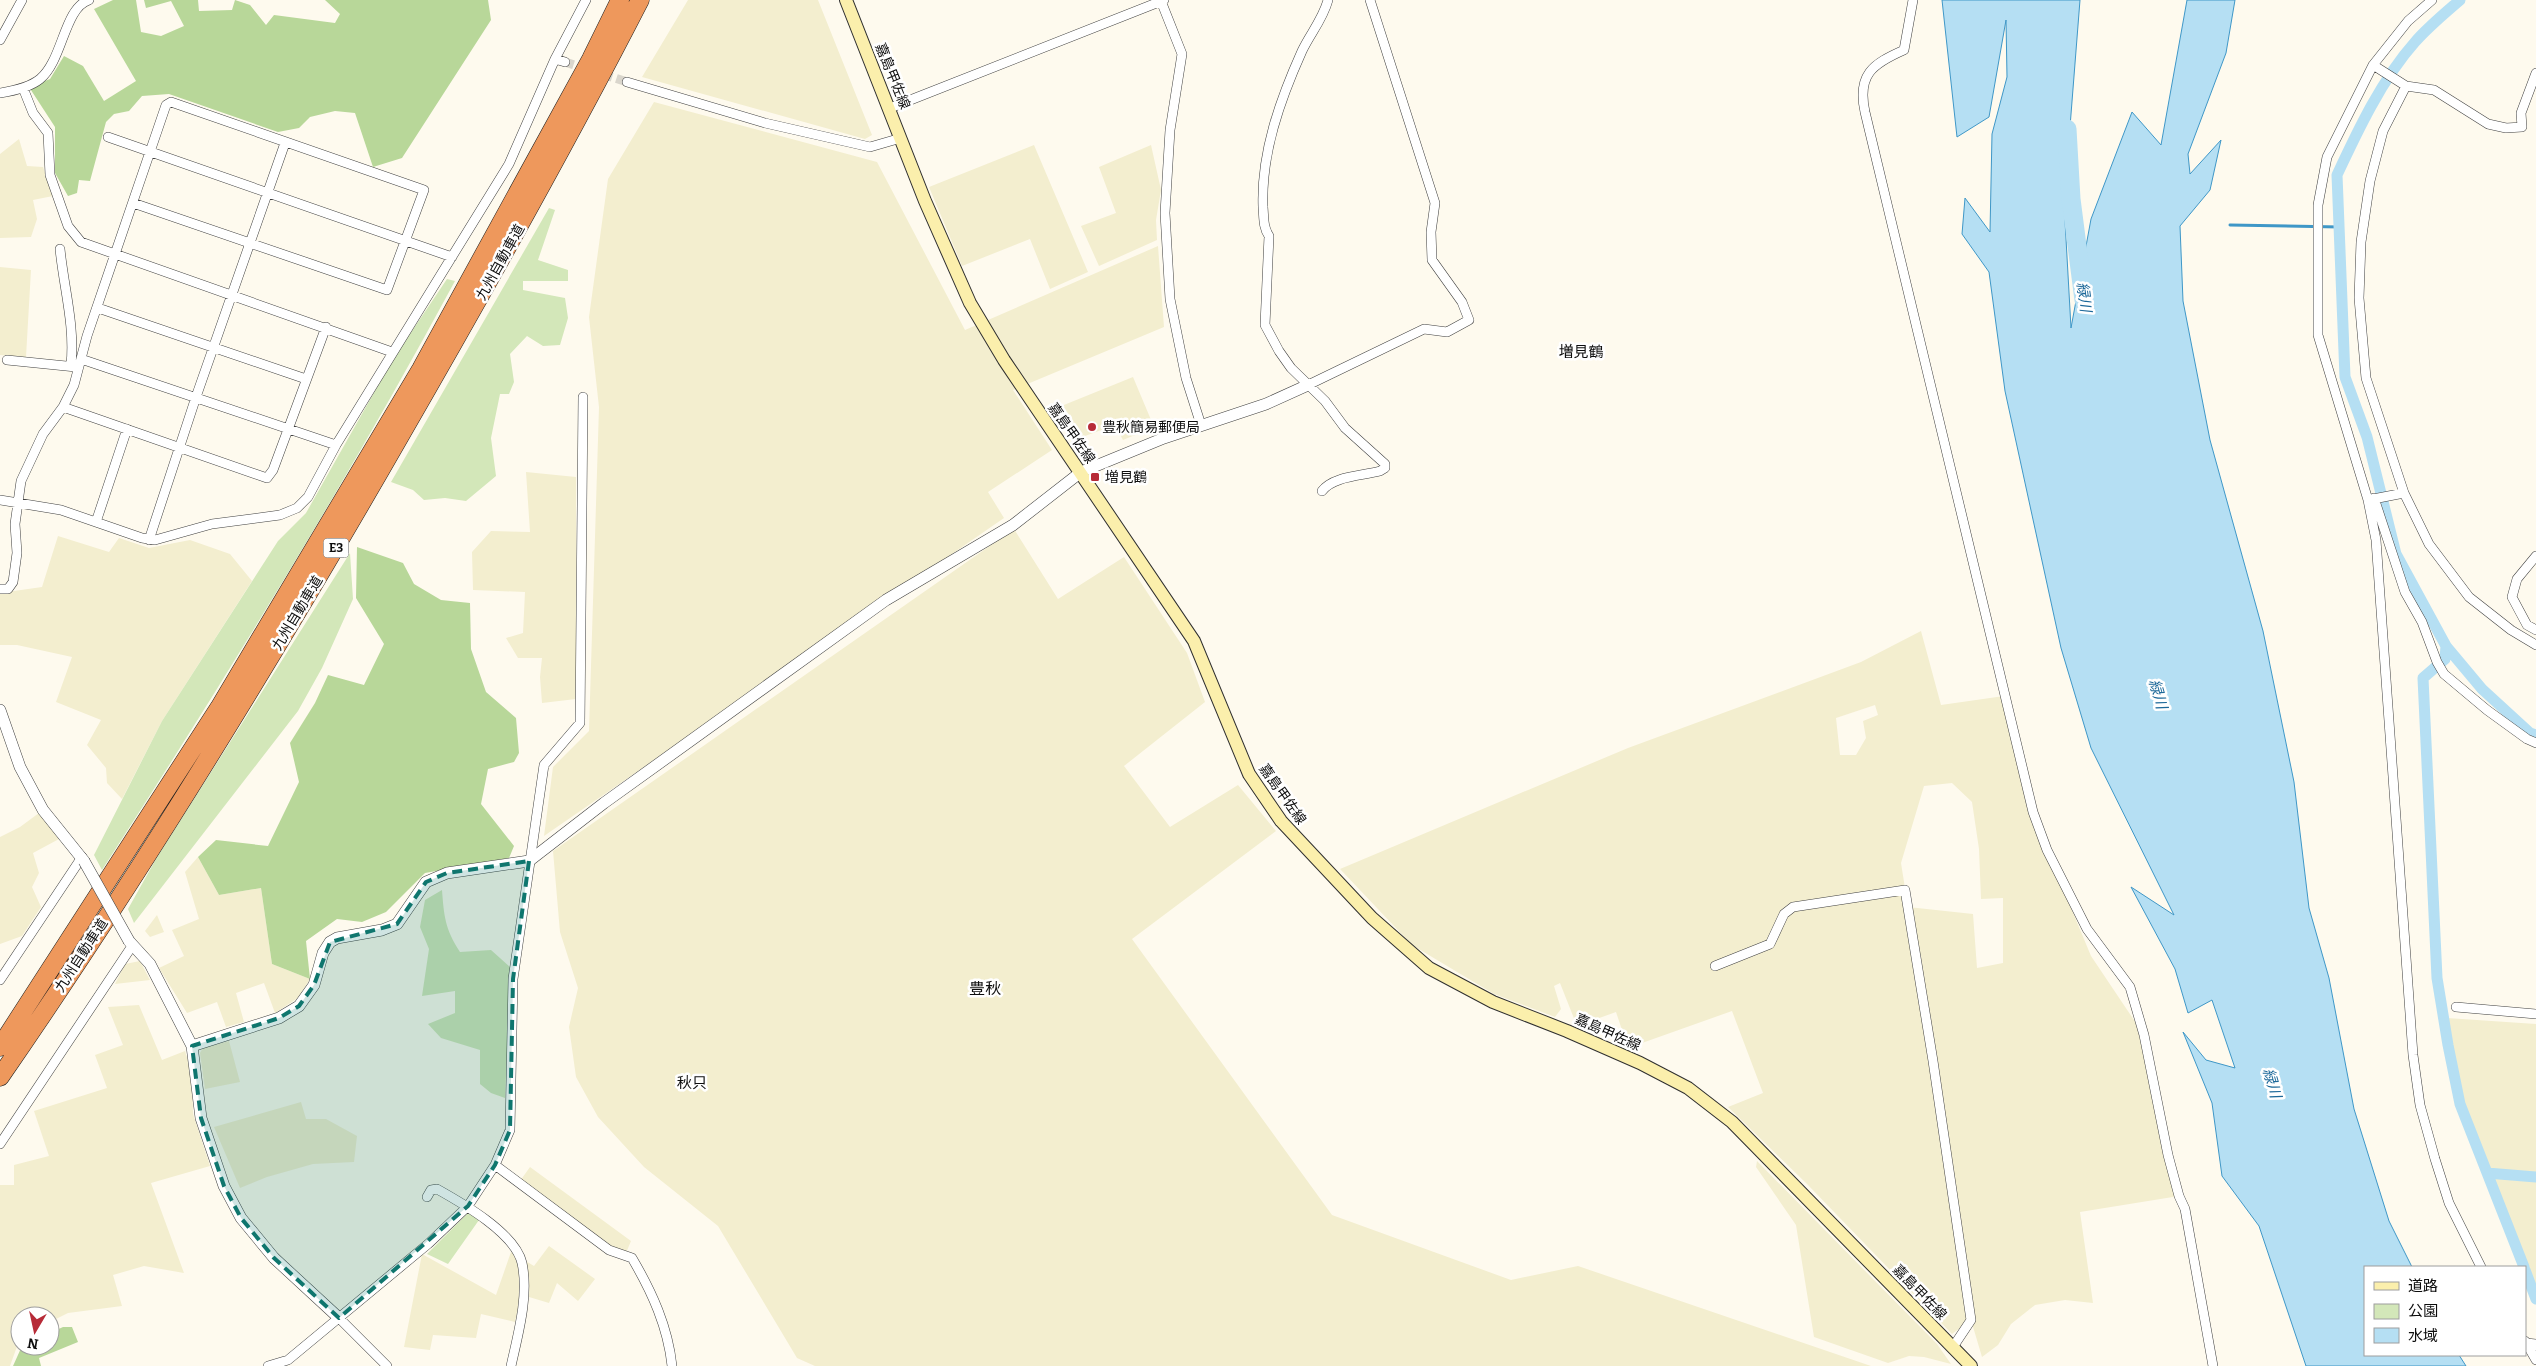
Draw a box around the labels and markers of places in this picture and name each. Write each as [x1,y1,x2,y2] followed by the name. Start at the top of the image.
[1102,419,1200,436] place label: 豊秋簡易郵便局
[1086,421,1098,433] marker: 豊秋簡易郵便局
[1105,469,1147,486] place label: 増見鶴
[1089,471,1101,483] marker: 増見鶴

